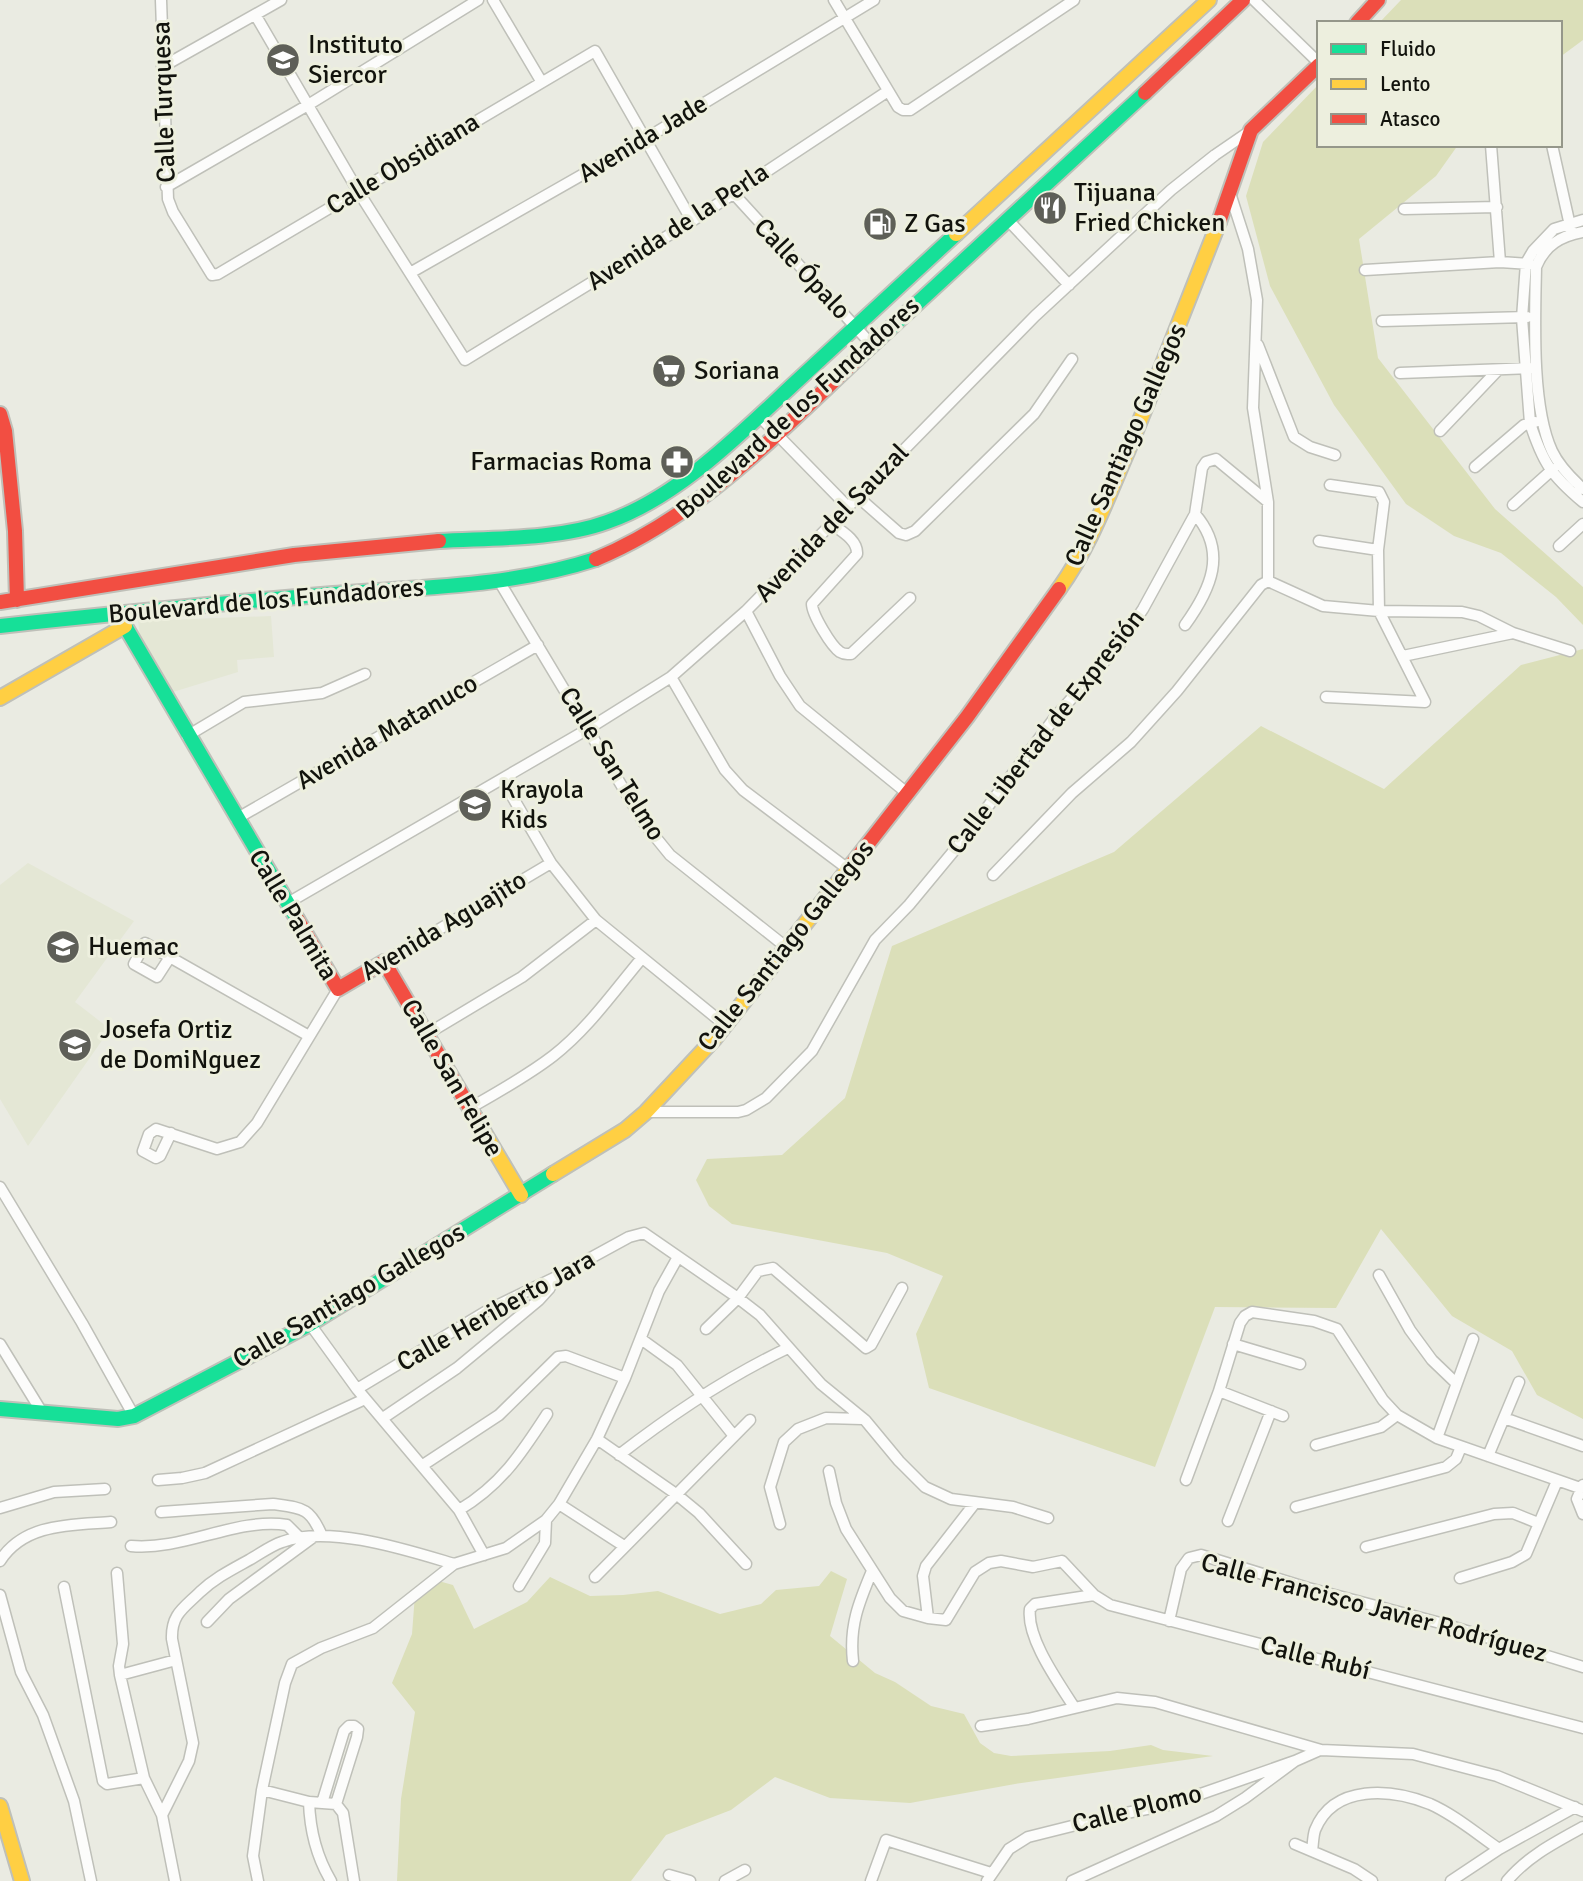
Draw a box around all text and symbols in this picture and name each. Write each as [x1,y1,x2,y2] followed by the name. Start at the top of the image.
[145,21,183,183] street label: Calle Turquesa
[1317,21,1562,147] legend
[308,29,403,91] place label: Instituto Siercor
[1380,36,1436,62] text: Fluido
[264,41,302,79] school or university icon: Instituto Siercor
[1380,71,1430,97] text: Lento
[573,88,713,190] street label: Avenida Jade
[321,106,485,222] street label: Calle Obsidiana
[1380,106,1440,132] text: Atasco
[581,156,775,298] street label: Avenida de la Perla
[1074,177,1225,239] place label: Tijuana Fried Chicken
[1031,189,1069,227] restaurant icon: Tijuana Fried Chicken
[861,205,899,243] fuel station icon: Z Gas
[904,208,966,240] place label: Z Gas
[747,212,857,326] street label: Calle Ópalo
[670,290,926,526] street label: Boulevard de los Fundadores
[1058,319,1194,571] street label: Calle Santiago Gallegos
[650,352,688,390] supermarket icon: Soriana
[694,355,780,387] place label: Soriana
[748,437,916,609] street label: Avenida del Sauzal
[658,443,696,481] pharmacy icon: Farmacias Roma
[470,446,652,478] place label: Farmacias Roma
[107,571,425,631] street label: Boulevard de los Fundadores
[940,603,1152,861] street label: Calle Libertad de Expresión
[291,667,483,797] street label: Avenida Matanuco
[552,681,672,847] street label: Calle San Telmo
[500,774,584,836] place label: Krayola Kids
[456,786,494,824] school or university icon: Krayola Kids
[691,834,881,1058] street label: Calle Santiago Gallegos
[241,844,345,986] street label: Calle Palmita
[355,864,533,988] street label: Avenida Aguajito
[44,928,82,966] school or university icon: Huemac
[88,931,179,963] place label: Huemac
[394,993,510,1163] street label: Calle San Felipe
[100,1014,261,1076] place label: Josefa Ortiz de DomiNguez
[56,1026,94,1064] school or university icon: Josefa Ortiz de DomiNguez
[227,1216,471,1376] street label: Calle Santiago Gallegos
[391,1243,601,1379] street label: Calle Heriberto Jara
[1197,1546,1551,1670] street label: Calle Francisco Javier Rodríguez
[1257,1629,1373,1687] street label: Calle Rubí
[1069,1778,1205,1840] street label: Calle Plomo

